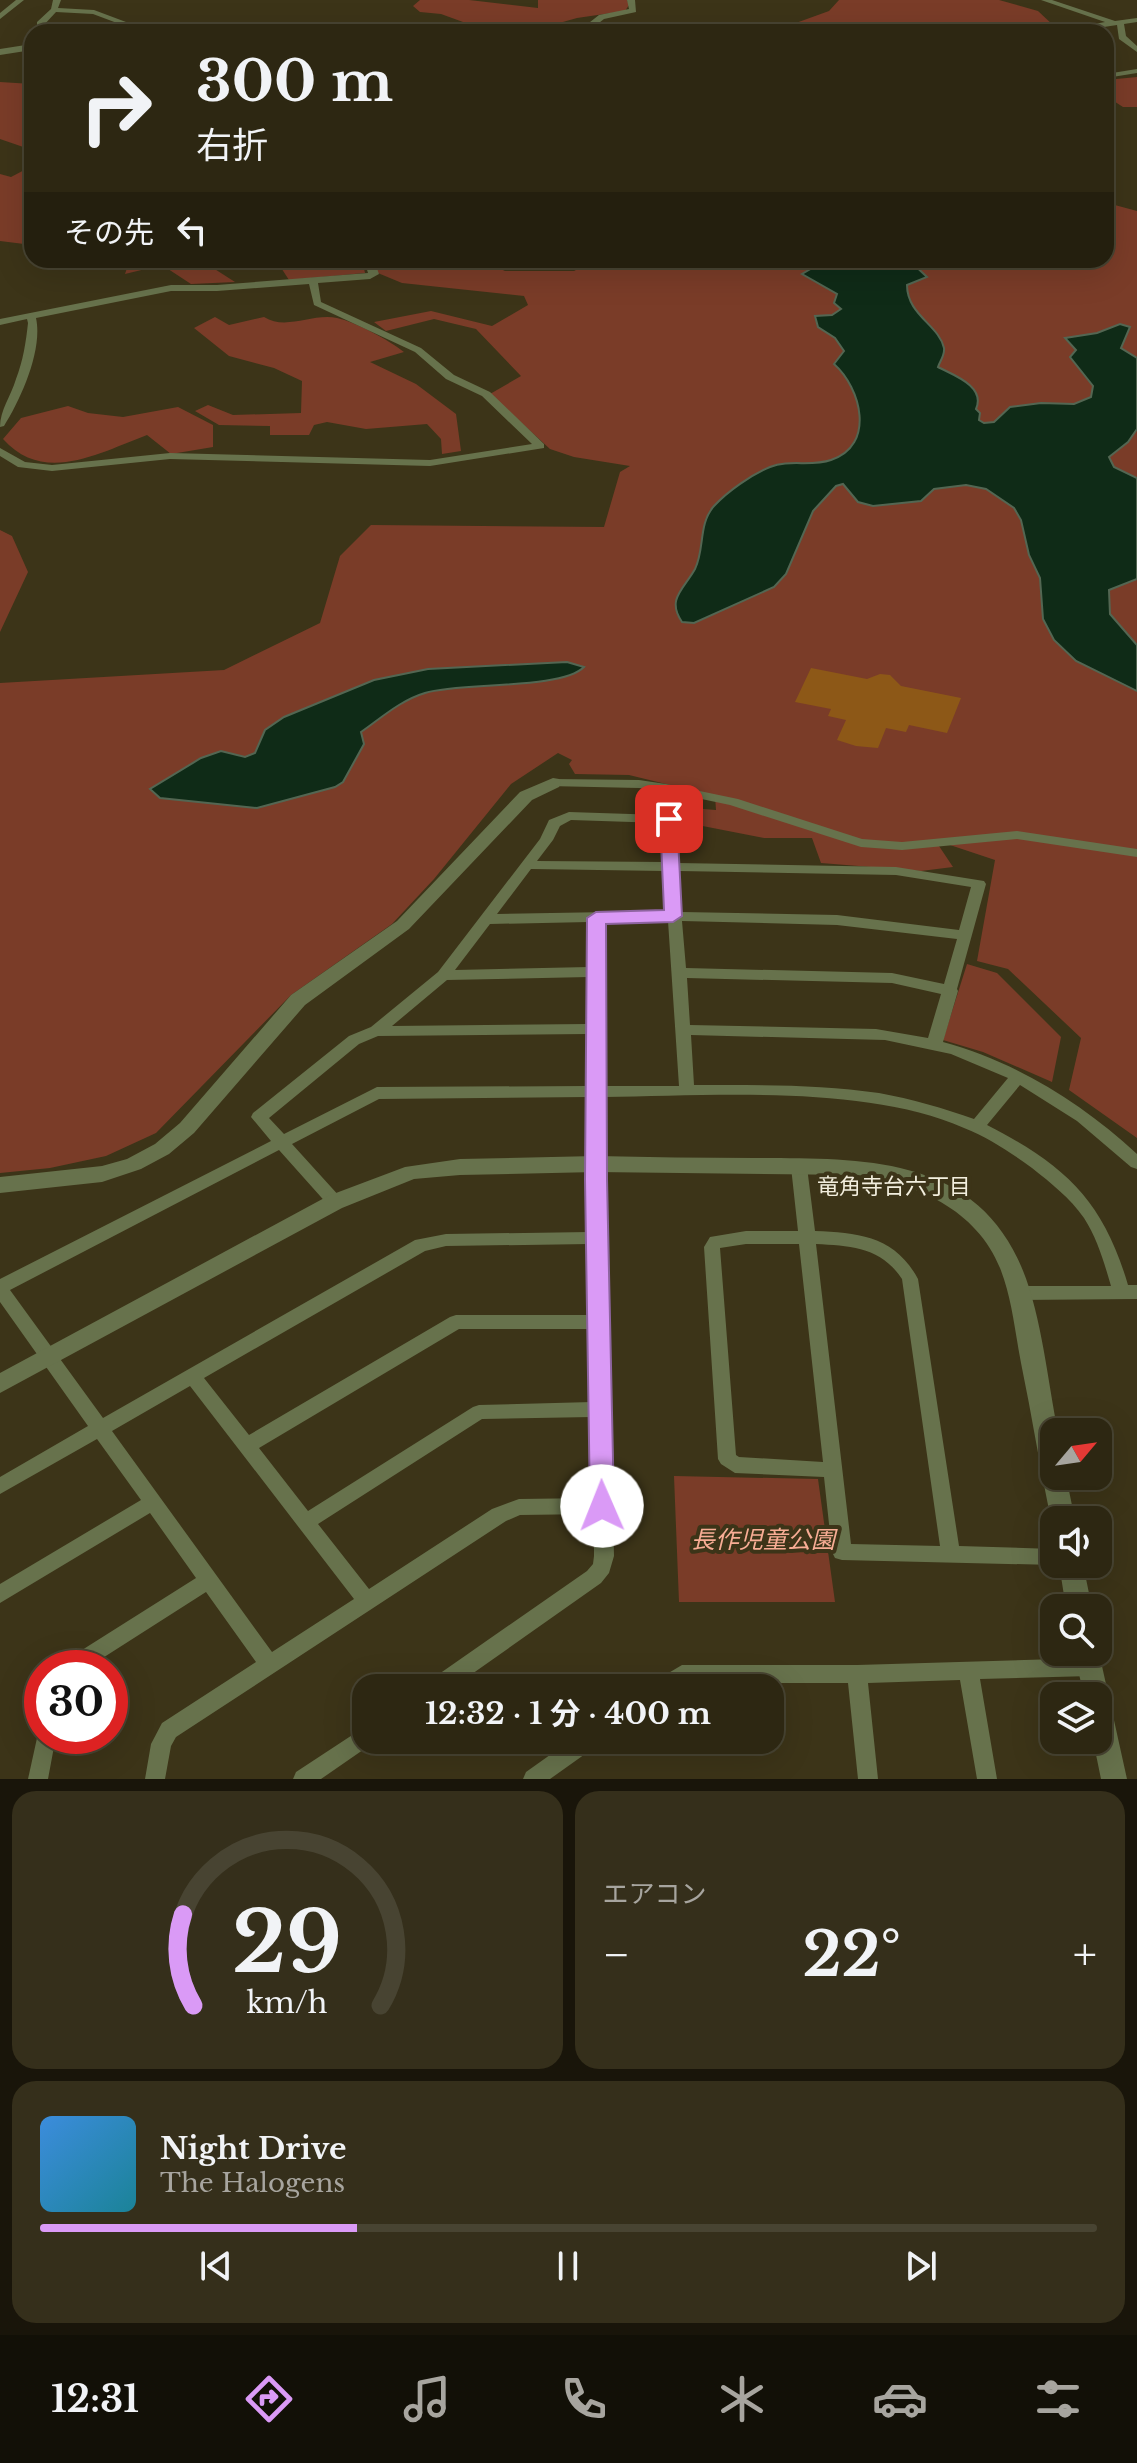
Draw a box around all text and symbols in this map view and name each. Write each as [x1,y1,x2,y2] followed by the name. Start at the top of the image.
[196,47,393,116] text: 300 m
[64,56,168,160] icon: right
[196,123,268,168] text: 右折
[170,208,214,252] icon: left
[64,214,154,251] text: その先
[635,785,703,853] pin
[647,797,691,841] icon: arrive
[817,1173,971,1200] district label: 竜角寺台六丁目
[1040,1418,1112,1490] north arrow
[1040,1418,1112,1754] map controls
[560,1464,644,1548] position arrow
[1040,1506,1112,1578] button: sound
[691,1525,838,1554] park label: 長作児童公園
[1040,1594,1112,1666] button: search
[24,1650,128,1754] speed limit sign: 30
[1040,1682,1112,1754] button: layers
[425,1695,711,1732] text: 12:32 · 1 分 · 400 m
[603,1878,707,1910] text: エアコン
[232,1891,342,1994] text: 29
[803,1918,901,1992] text: 22°
[603,1927,630,1982] text: −
[1073,1927,1097,1982] text: +
[247,1985,328,2021] text: km/h
[160,2130,346,2167] text: Night Drive
[160,2167,345,2199] text: The Halogens
[194,2244,238,2288] icon: previous
[546,2244,590,2288] icon: pause
[899,2244,943,2288] icon: next
[241,2371,297,2427] icon: directions
[399,2371,455,2427] icon: music
[556,2371,612,2427] icon: phone
[714,2371,770,2427] icon: climate
[872,2371,928,2427] icon: car
[1030,2371,1086,2427] icon: filters
[51,2377,139,2422] text: 12:31

